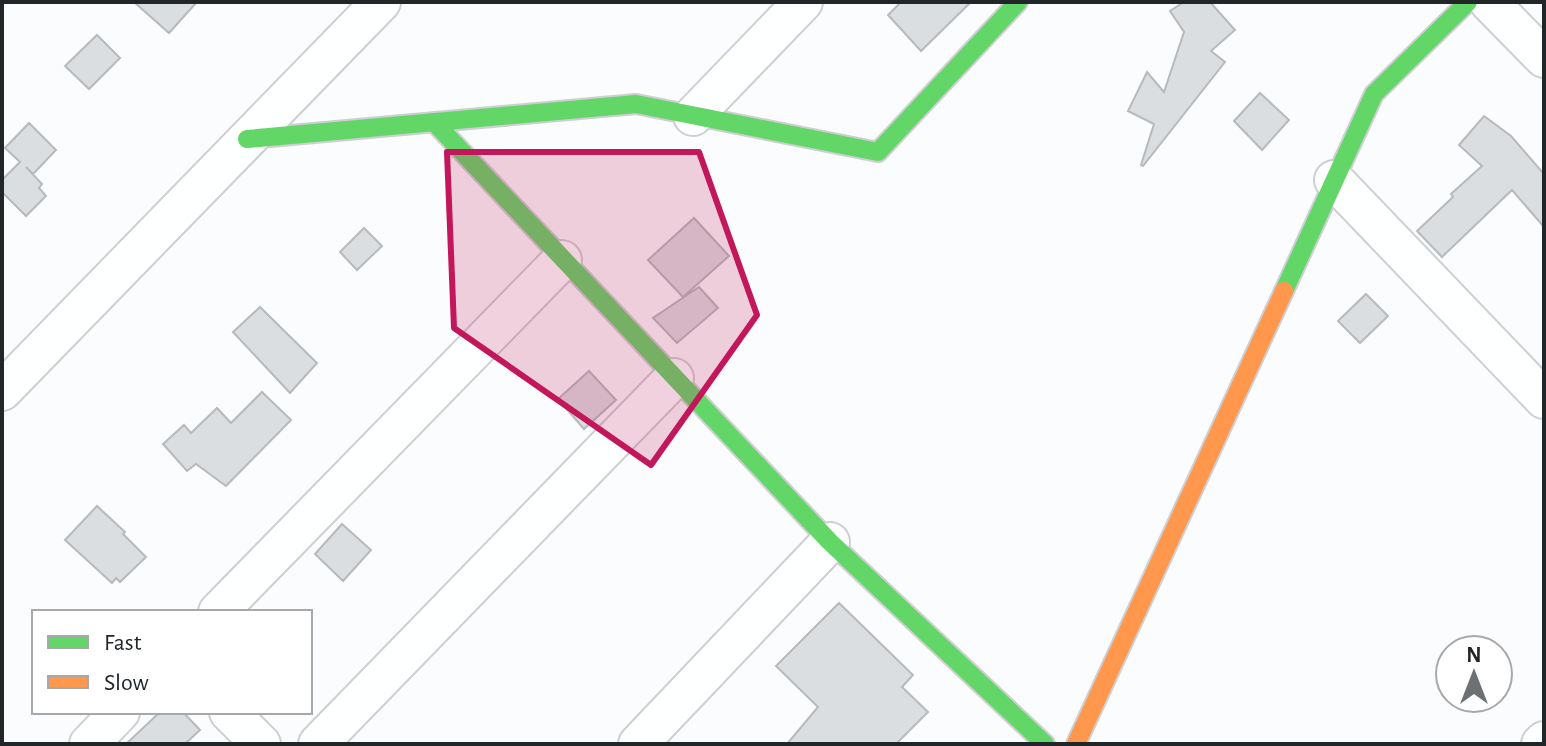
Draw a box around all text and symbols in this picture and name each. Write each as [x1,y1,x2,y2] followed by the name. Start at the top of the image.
[32,610,312,714] legend
[104,631,142,655] text: Fast
[1434,634,1514,714] north arrow
[1466,644,1482,666] text: N
[104,671,149,695] text: Slow

